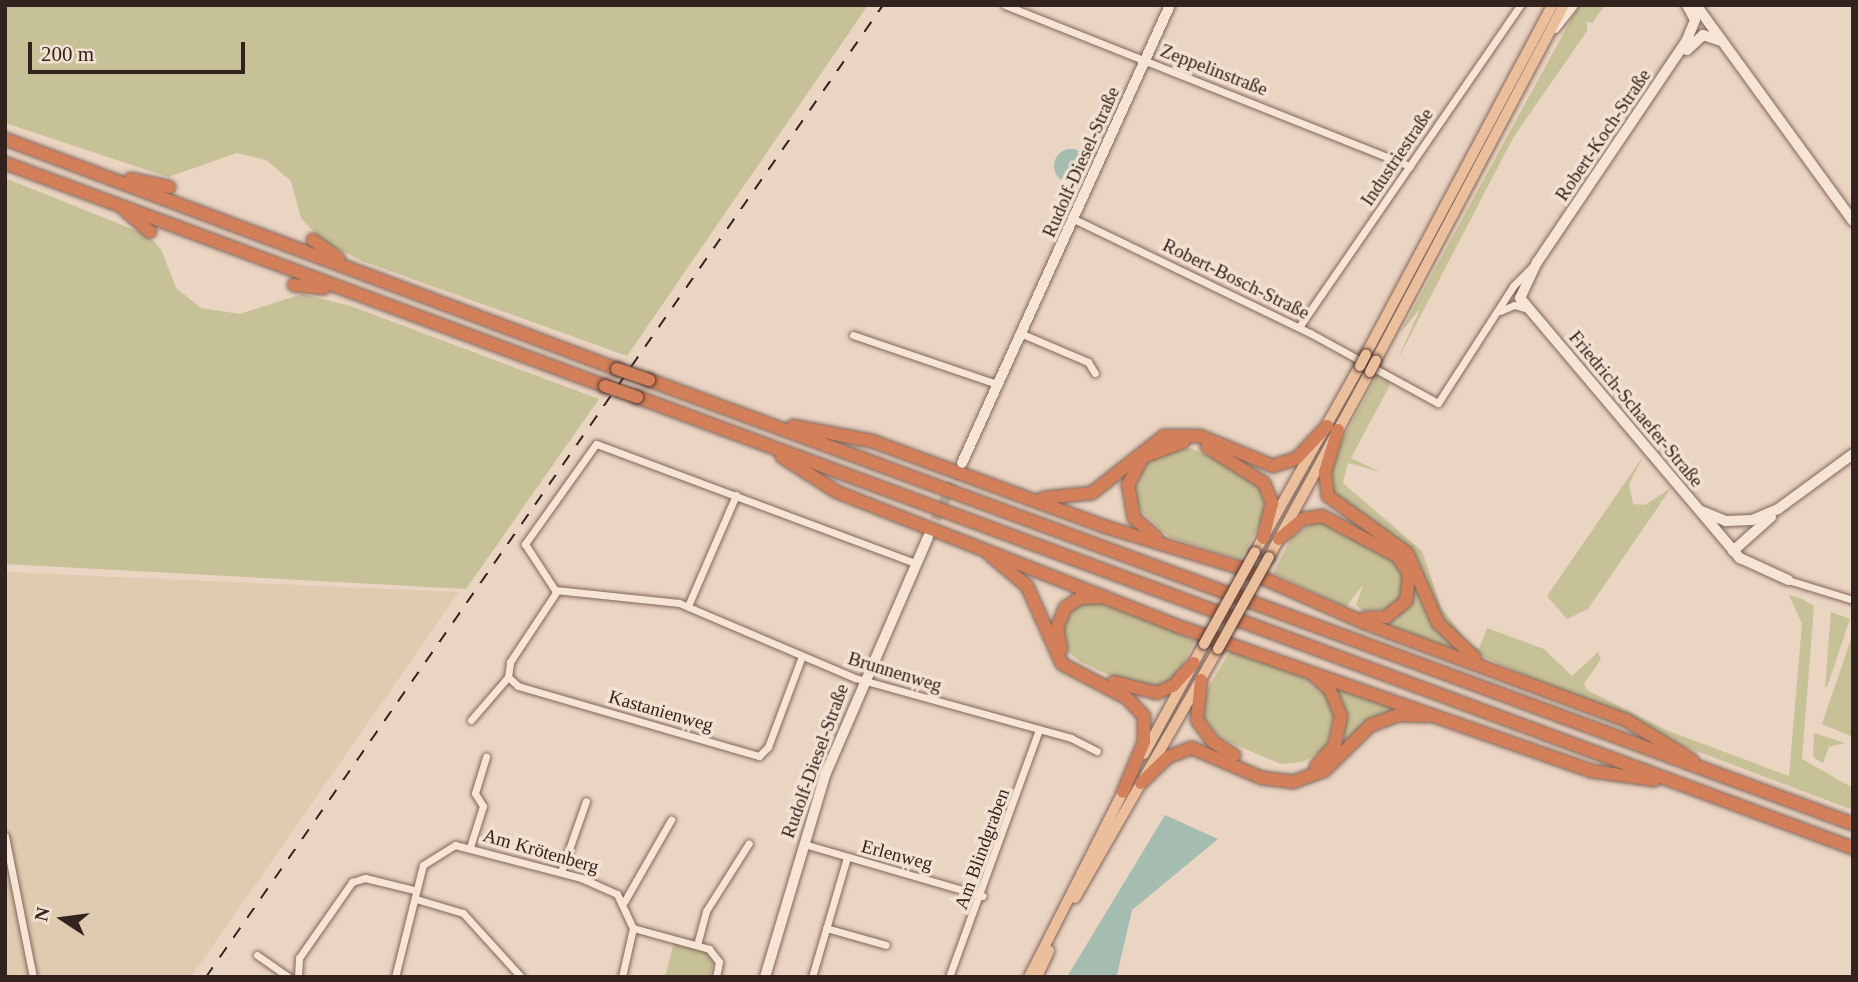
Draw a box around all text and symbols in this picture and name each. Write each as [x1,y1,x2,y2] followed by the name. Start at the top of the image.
[32,28,248,72] scale bar
[1157,39,1271,101] street label: Zeppelinstraße
[41,42,94,66] text: 200 m
[1550,65,1656,205] street label: Robert-Koch-Straße
[1038,83,1124,241] street label: Rudolf-Diesel-Straße
[1356,104,1438,210] street label: Industriestraße
[1159,234,1313,324] street label: Robert-Bosch-Straße
[1564,326,1708,492] street label: Friedrich-Schaefer-Straße
[845,647,945,697] street label: Brunnenweg
[776,681,854,841] street label: Rudolf-Diesel-Straße
[606,685,716,737] street label: Kastanienweg
[950,785,1014,913] street label: Am Blindgraben
[480,824,602,878] street label: Am Krötenberg
[859,835,935,875] street label: Erlenweg
[28,884,98,954] north arrow
[30,905,54,923] text: N

